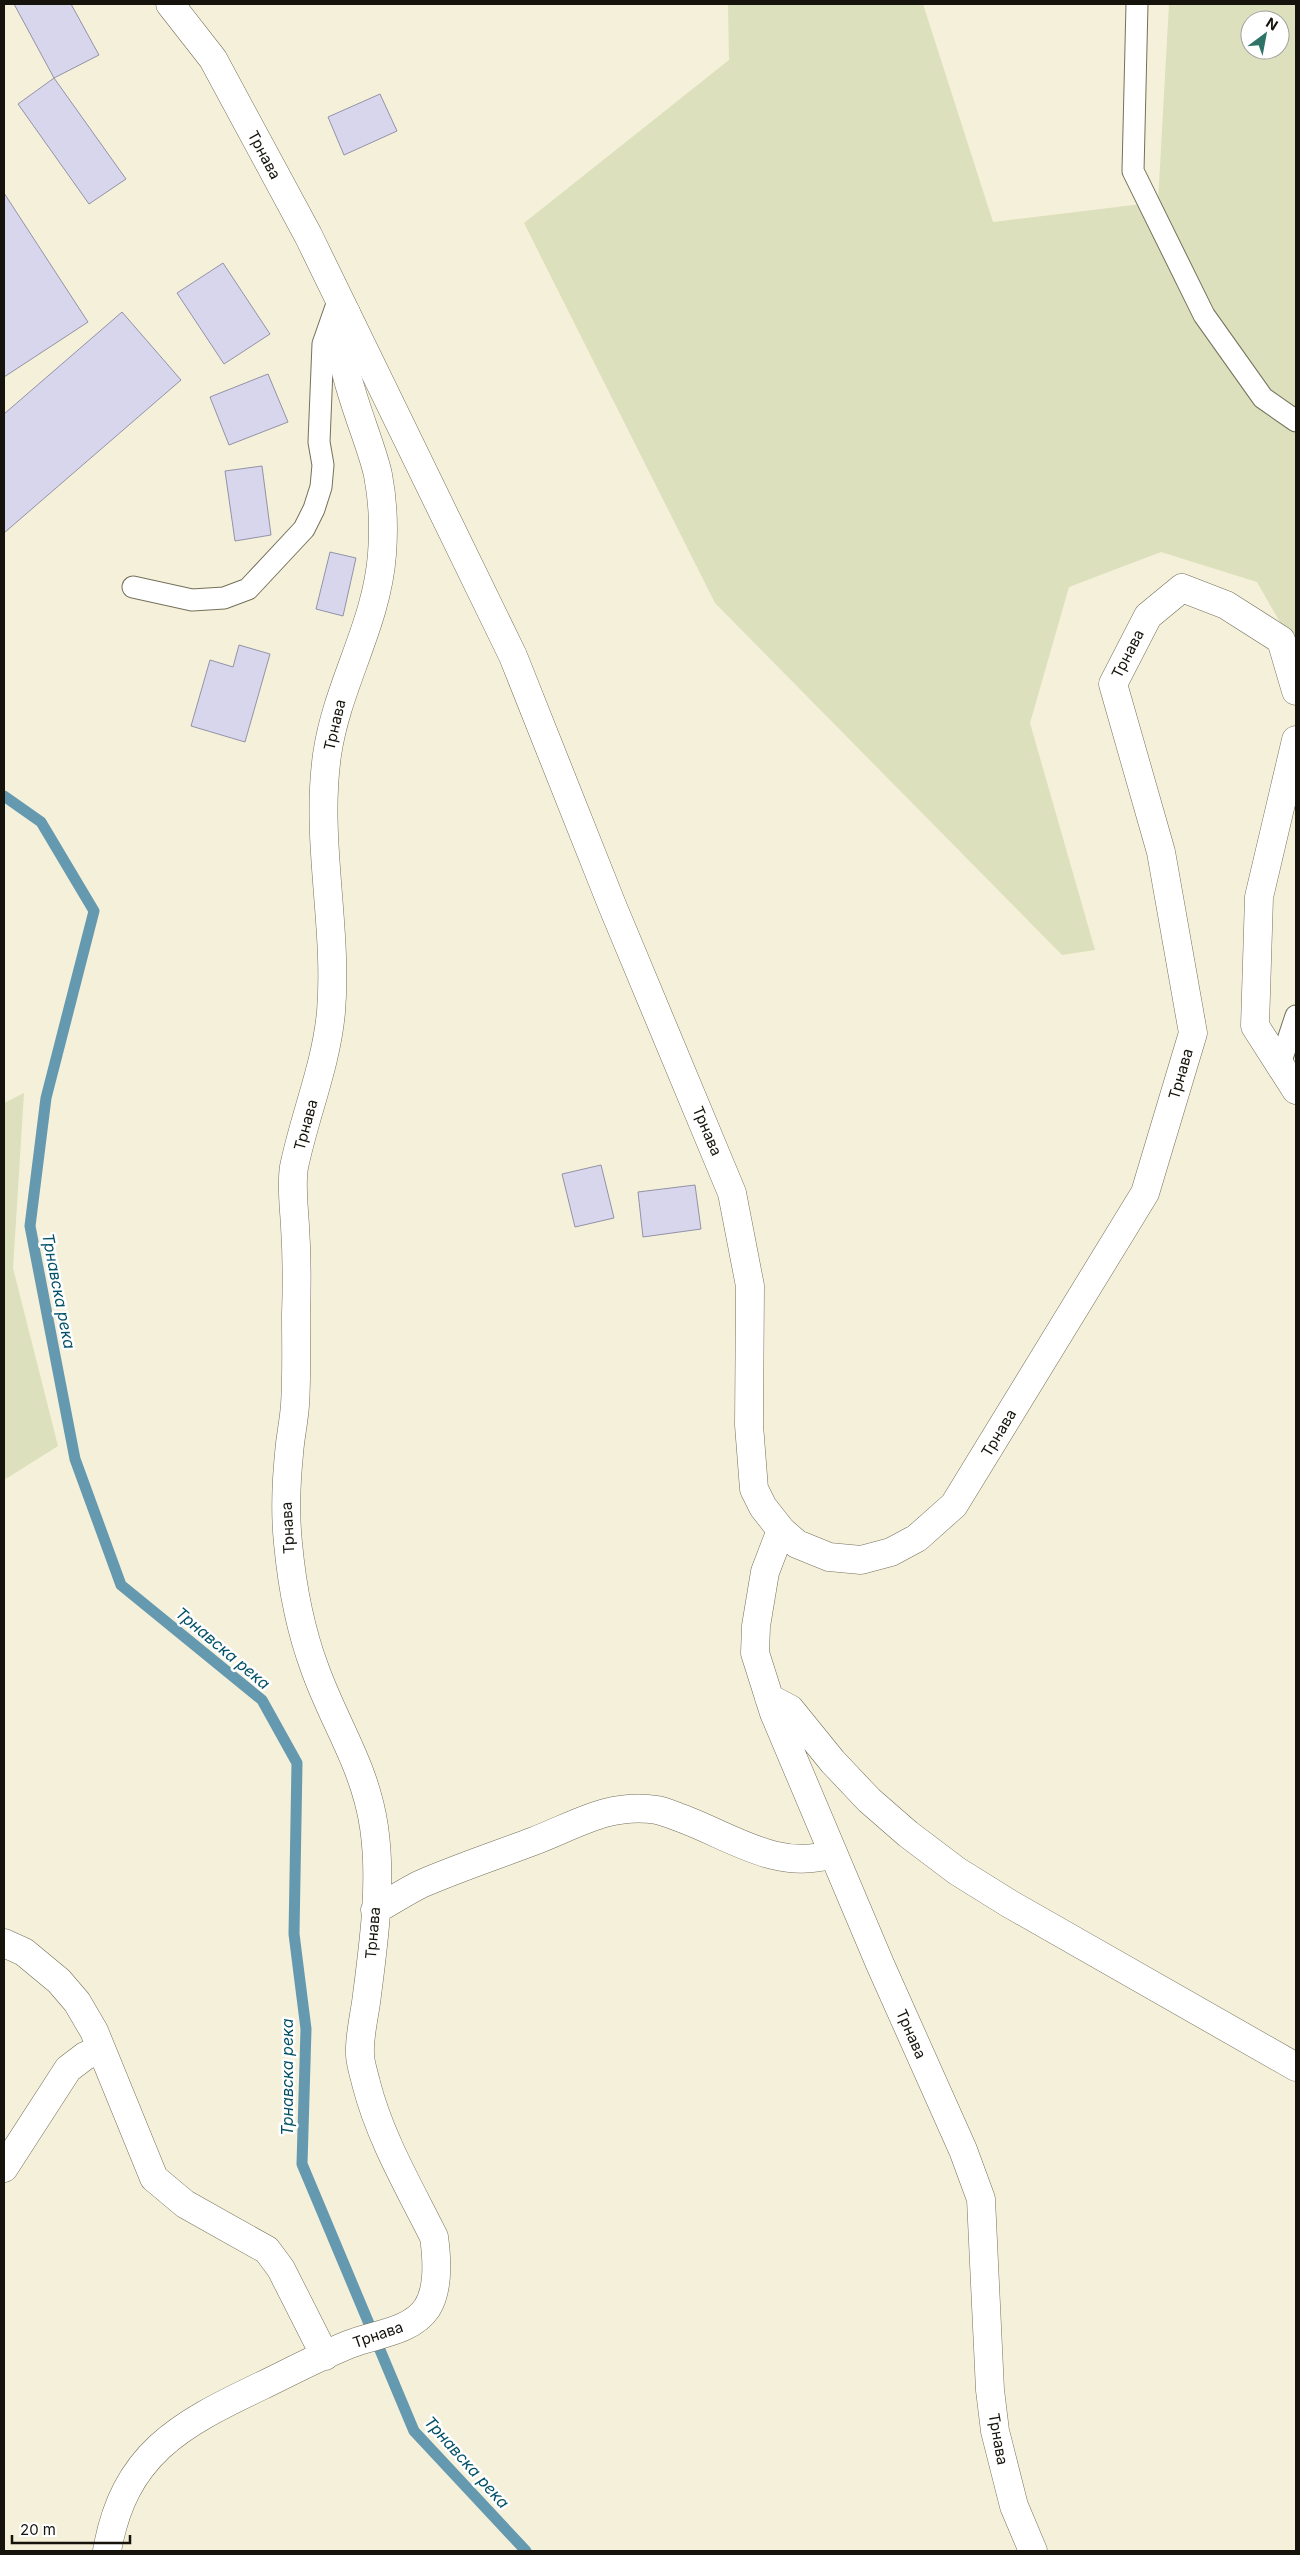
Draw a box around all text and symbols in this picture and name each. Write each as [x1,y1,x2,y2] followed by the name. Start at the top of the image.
[1240,10,1290,60] north arrow
[1263,14,1281,34] text: N
[244,127,285,182] street label: Трнава
[1107,626,1148,681] street label: Трнава
[319,697,350,752] street label: Трнава
[1164,1046,1197,1102] street label: Трнава
[290,1097,321,1153] street label: Трнава
[689,1103,726,1159] street label: Трнава
[38,1232,80,1351] water label: Трнавска река
[977,1405,1020,1460] street label: Трнава
[277,1501,298,1555] street label: Трнава
[172,1603,274,1693] water label: Трнавска река
[361,1906,384,1960] street label: Трнава
[892,2006,931,2062] street label: Трнава
[277,2018,297,2136] water label: Трнавска река
[350,2317,406,2352] street label: Трнава
[420,2412,514,2512] water label: Трнавска река
[985,2412,1012,2466] street label: Трнава
[12,2512,130,2544] scale bar
[20,2520,56,2539] text: 20 m

